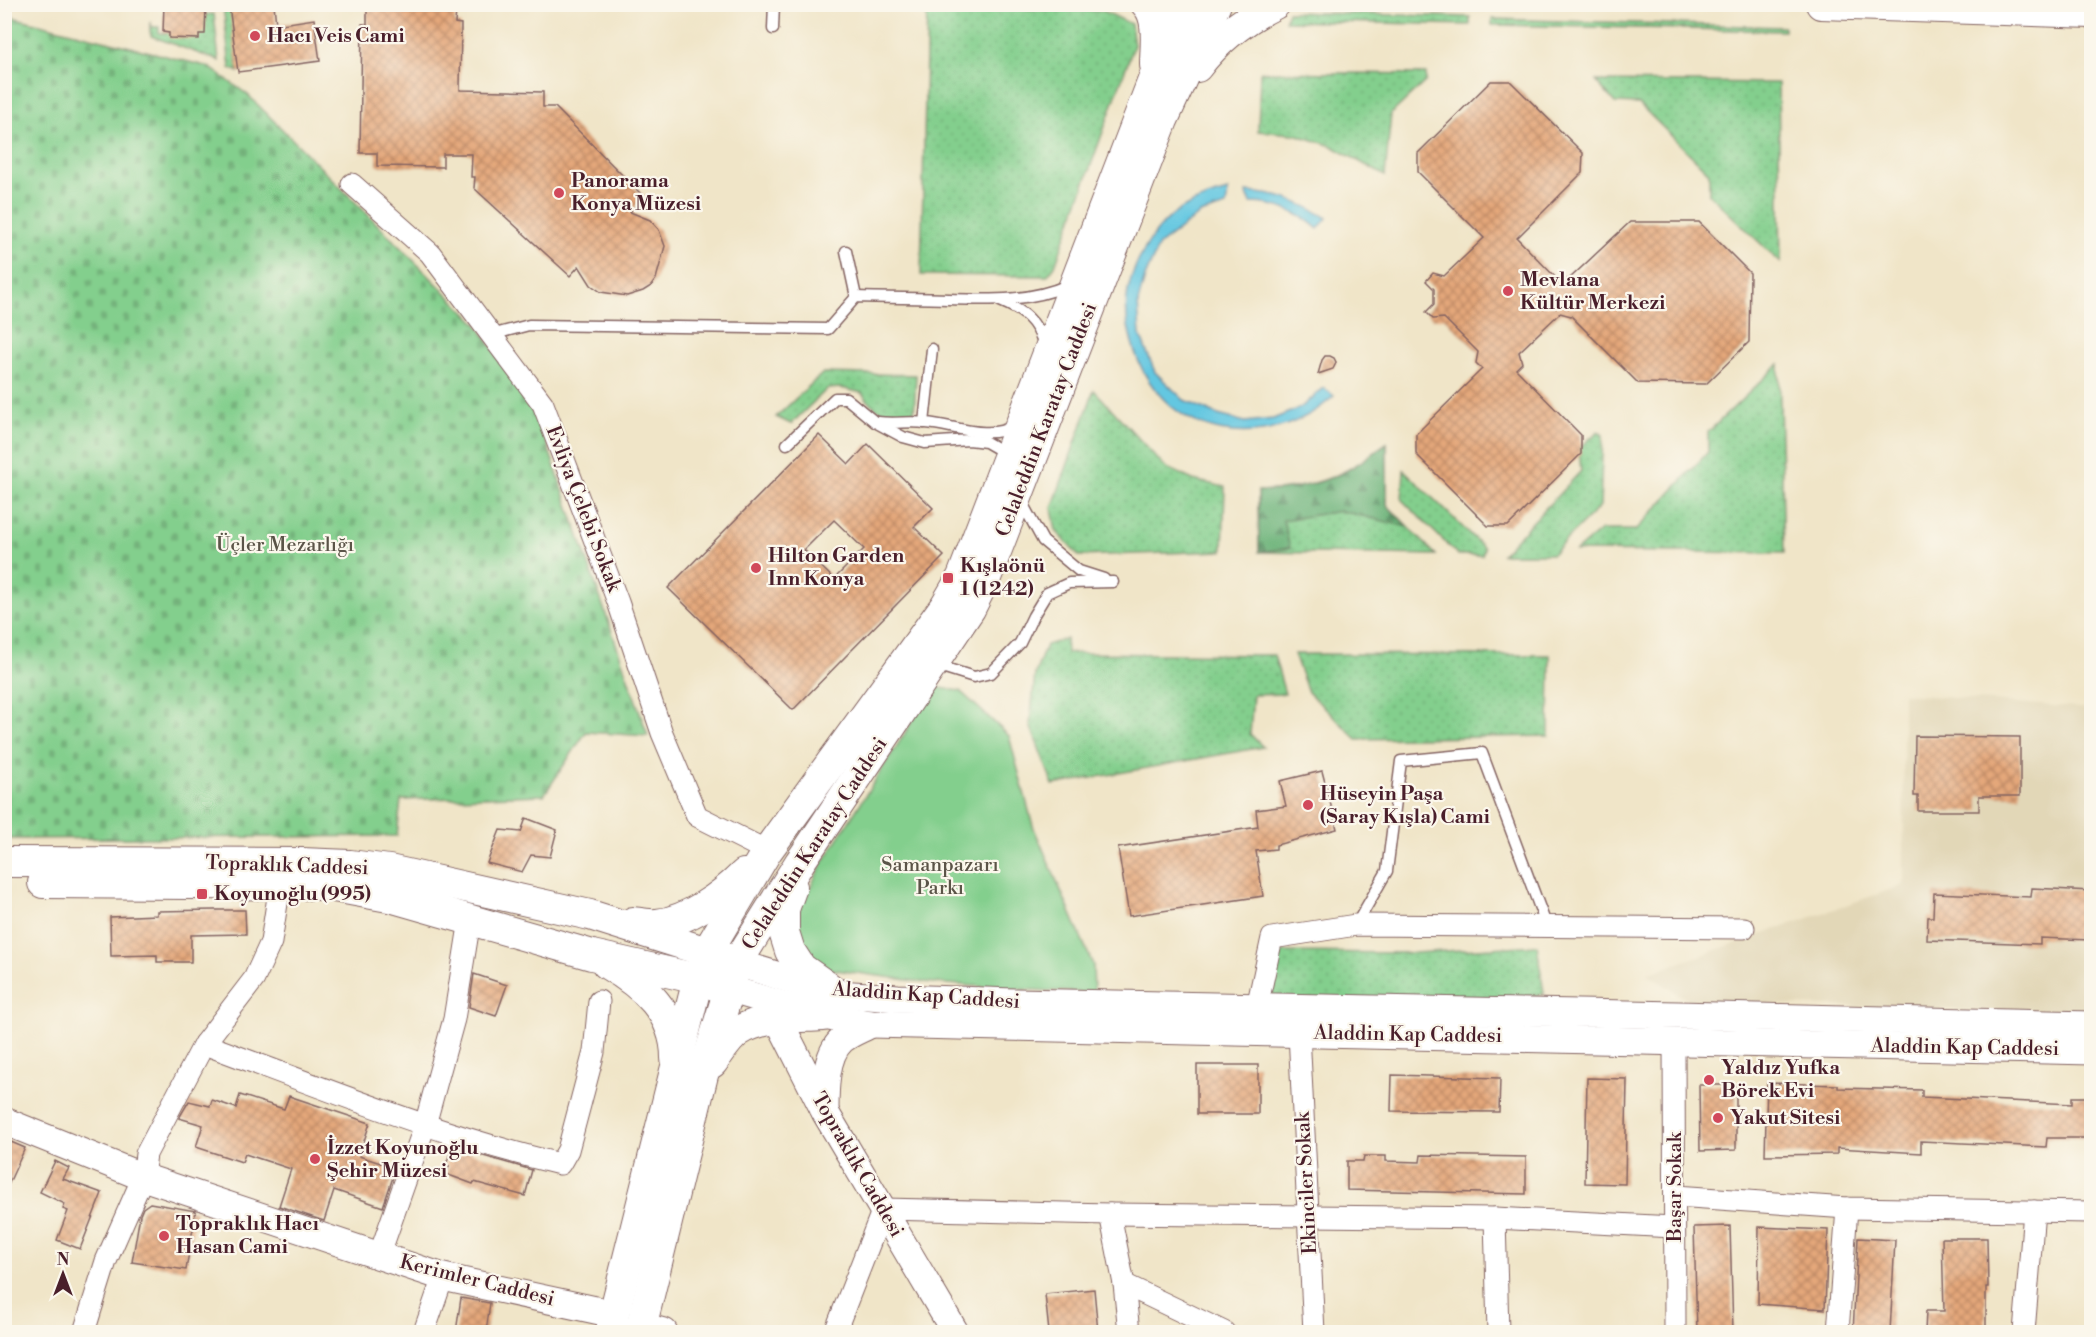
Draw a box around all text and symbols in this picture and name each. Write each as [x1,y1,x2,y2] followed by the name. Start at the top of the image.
[267,24,405,49] place label: Hacı Veis Cami
[248,29,262,43] marker: Hacı Veis Cami
[571,169,702,217] place label: Panorama Konya Müzesi
[552,186,566,200] marker: Panorama Konya Müzesi
[1520,268,1666,316] place label: Mevlana Kültür Merkezi
[1501,284,1515,298] marker: Mevlana Kültür Merkezi
[991,299,1103,541] street label: Celaleddin Karatay Caddesi
[540,422,627,597] street label: Evliya Çelebi Sokak
[216,532,355,558] park label: Üçler Mezarlığı
[768,544,905,592] place label: Hilton Garden Inn Konya
[960,554,1046,602] place label: Kışlaönü 1 (1242)
[749,561,763,575] marker: Hilton Garden Inn Konya
[941,571,955,585] marker: Kışlaönü 1 (1242)
[737,733,893,955] street label: Celaleddin Karatay Caddesi
[1320,782,1491,830] place label: Hüseyin Paşa (Saray Kışla) Cami
[1301,798,1315,812] marker: Hüseyin Paşa (Saray Kışla) Cami
[205,851,369,881] street label: Topraklık Caddesi
[881,853,999,901] park label: Samanpazarı Parkı
[214,882,371,907] place label: Koyunoğlu (995)
[195,887,209,901] marker: Koyunoğlu (995)
[830,977,1021,1015] street label: Aladdin Kap Caddesi
[1313,1021,1503,1049] street label: Aladdin Kap Caddesi
[1870,1034,2060,1062] street label: Aladdin Kap Caddesi
[1721,1056,1840,1104] place label: Yaldız Yufka Börek Evi
[1702,1073,1716,1087] marker: Yaldız Yufka Börek Evi
[805,1088,909,1242] street label: Topraklık Caddesi
[1730,1106,1841,1131] place label: Yakut Sitesi
[1291,1110,1323,1255] street label: Ekinciler Sokak
[1711,1111,1725,1125] marker: Yakut Sitesi
[1663,1130,1688,1243] street label: Başar Sokak
[327,1134,479,1184] place label: İzzet Koyunoğlu Şehir Müzesi
[308,1152,322,1166] marker: İzzet Koyunoğlu Şehir Müzesi
[176,1212,319,1260] place label: Topraklık Hacı Hasan Cami
[157,1229,171,1243] marker: Topraklık Hacı Hasan Cami
[33,1244,93,1304] north arrow
[57,1250,70,1270] text: N
[397,1250,557,1312] street label: Kerimler Caddesi

